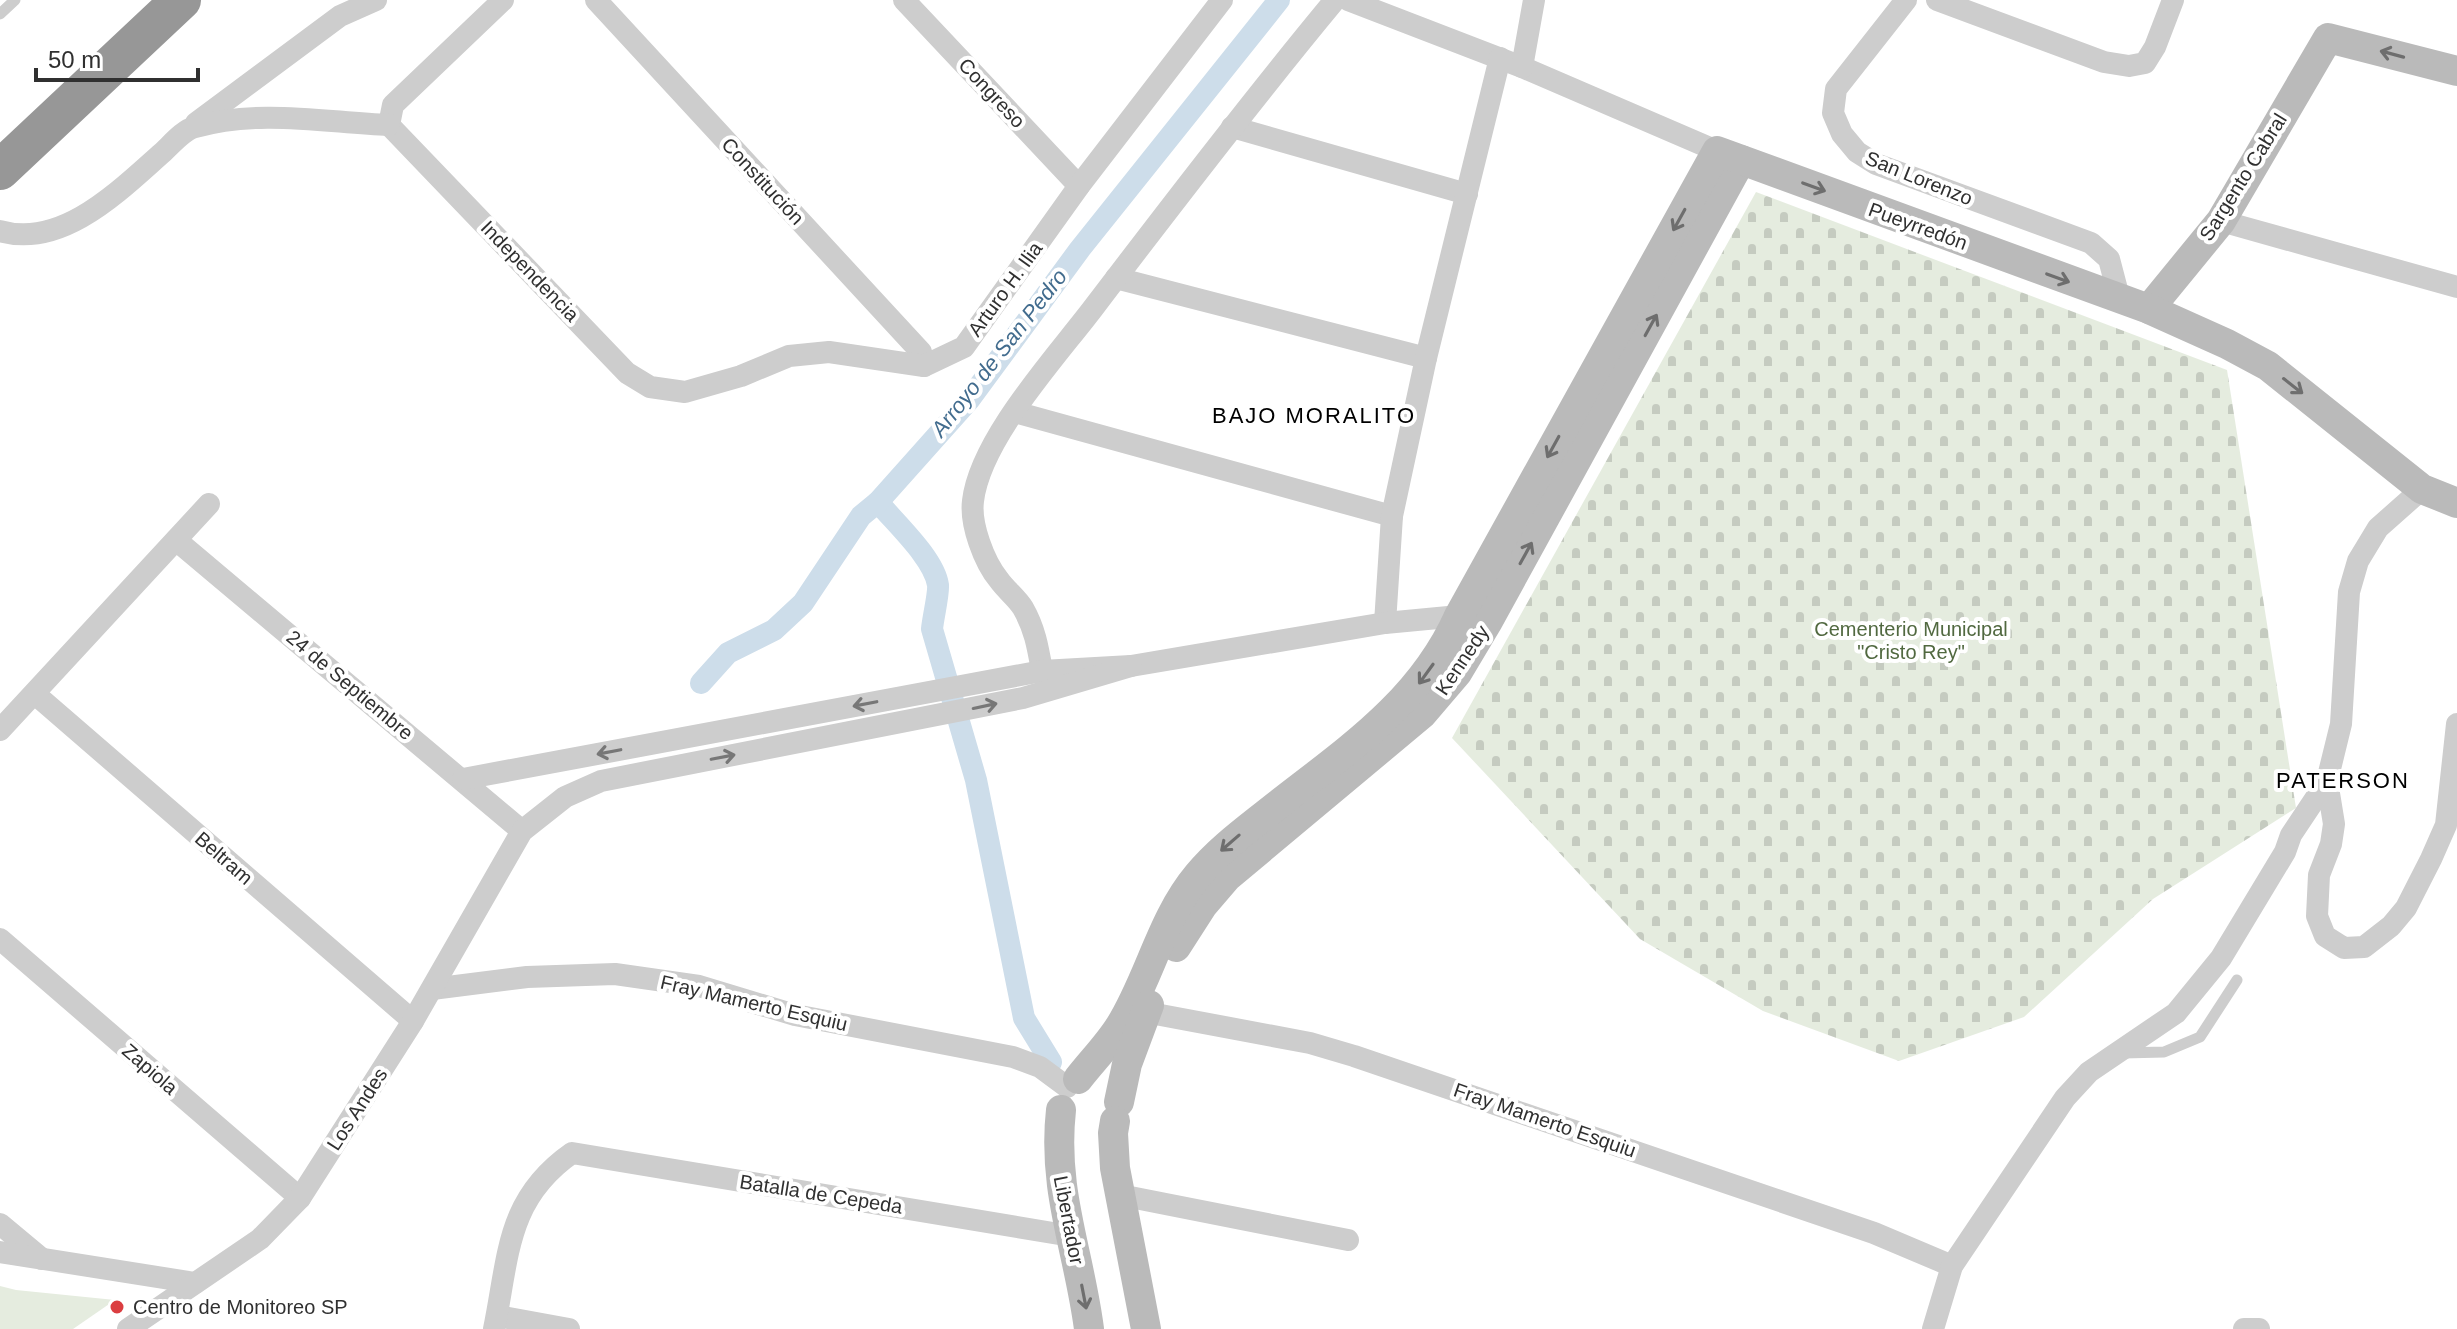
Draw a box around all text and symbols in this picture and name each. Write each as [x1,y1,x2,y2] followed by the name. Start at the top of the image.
[36,32,198,82] scale bar
[48,46,101,73] text: 50 m
[2380,46,2406,61] one-way arrow
[954,54,1030,132] street label: Congreso
[2195,109,2291,245] street label: Sargento Cabral
[717,133,809,229] street label: Constitución
[1862,147,1976,209] street label: San Lorenzo
[1801,181,1826,195] one-way arrow
[1866,198,1970,254] street label: Pueyrredón
[1671,207,1686,231] one-way arrow
[477,216,584,326] street label: Independencia
[963,237,1047,340] street label: Arturo H. Ilia
[925,264,1072,443] water label: Arroyo de San Pedro
[2045,272,2070,286] one-way arrow
[1643,313,1659,337] one-way arrow
[2282,377,2303,395] one-way arrow
[1212,403,1416,428] district label: BAJO MORALITO
[1545,435,1561,458] one-way arrow
[1519,541,1534,565] one-way arrow
[1814,618,2008,663] park label: Cementerio Municipal "Cristo Rey"
[1431,621,1493,699] street label: Kennedy
[282,626,418,744] street label: 24 de Septiembre
[1418,662,1434,684] one-way arrow
[971,697,997,712] one-way arrow
[853,698,878,713] one-way arrow
[597,746,623,761] one-way arrow
[710,749,735,764] one-way arrow
[2276,768,2410,793] district label: PATERSON
[191,827,257,889] street label: Beltram
[1221,834,1241,852] one-way arrow
[658,971,850,1035] street label: Fray Mamerto Esquiu
[118,1039,183,1099] street label: Zapiola
[322,1064,392,1154] street label: Los Andes
[1451,1078,1639,1162] street label: Fray Mamerto Esquiu
[738,1170,905,1218] street label: Batalla de Cepeda
[1050,1174,1088,1267] street label: Libertador
[1077,1284,1092,1310] one-way arrow
[133,1296,348,1318] place label: Centro de Monitoreo SP
[108,1298,126,1316] marker: Centro de Monitoreo SP

